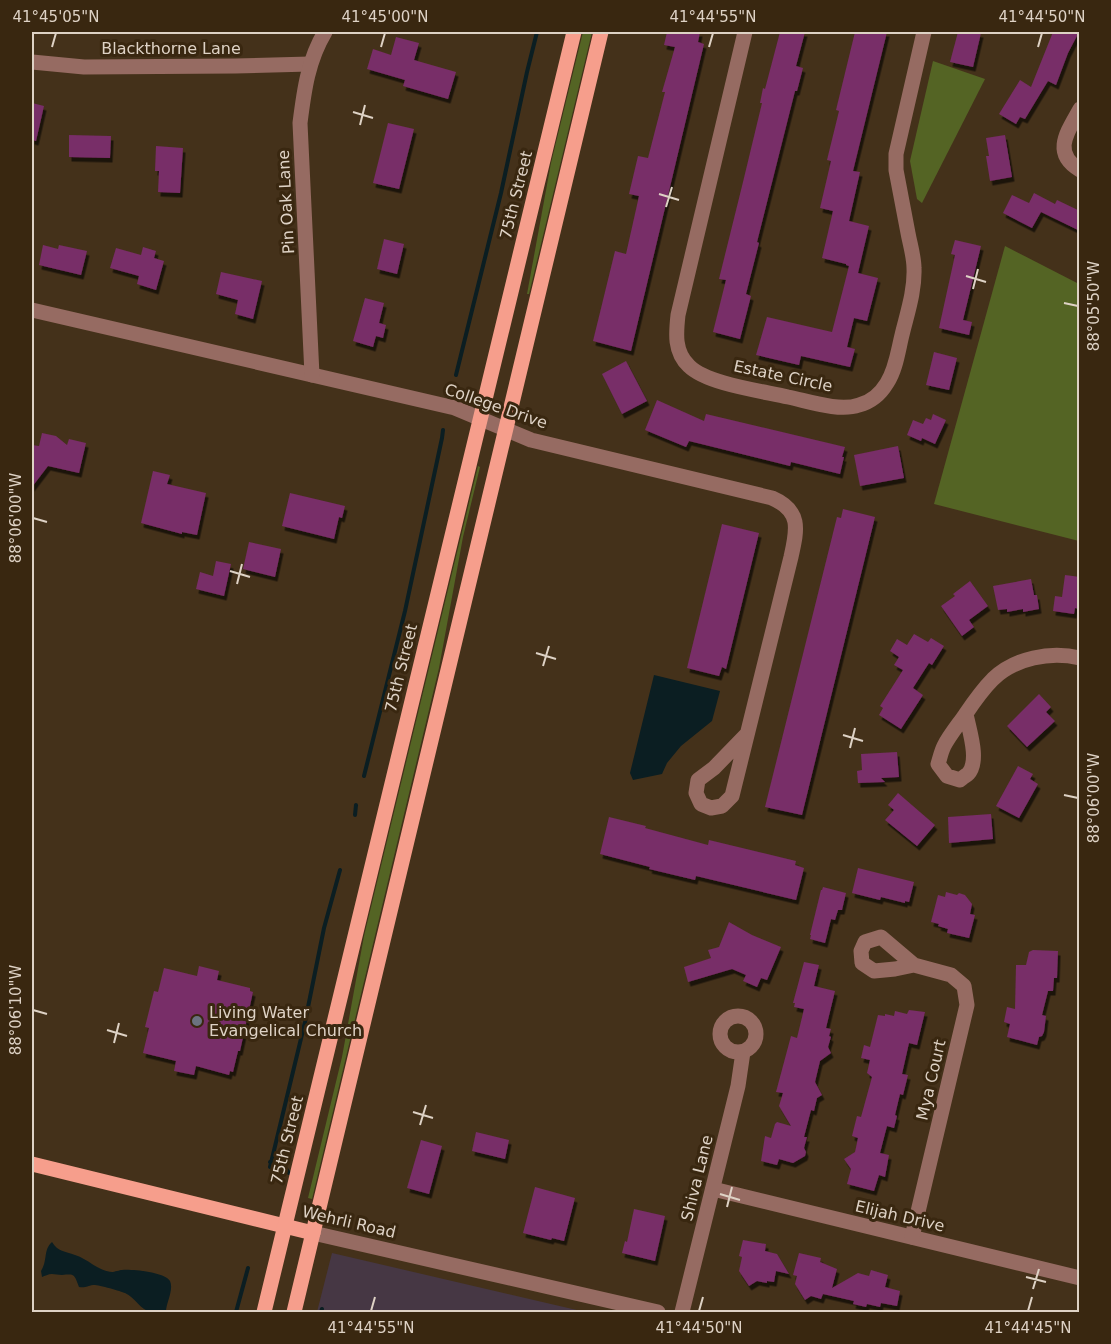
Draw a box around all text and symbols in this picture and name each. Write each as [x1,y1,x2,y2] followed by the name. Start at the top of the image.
[12,8,100,26] text: 41°45'05"N
[341,8,429,26] text: 41°45'00"N
[669,8,757,26] text: 41°44'55"N
[998,8,1086,26] text: 41°44'50"N
[101,39,241,58] street label: Blackthorne Lane
[274,149,298,255] street label: Pin Oak Lane
[496,149,536,241] street label: 75th Street
[1085,261,1103,351] text: 88°05'50"W
[732,356,834,396] street label: Estate Circle
[442,380,550,432] street label: College Drive
[7,473,25,563] text: 88°06'00"W
[381,622,421,714] street label: 75th Street
[1085,753,1103,843] text: 88°06'00"W
[7,965,25,1055] text: 88°06'10"W
[209,1003,362,1040] place label: Living Water Evangelical Church
[190,1014,204,1028] marker: Living Water Evangelical Church
[913,1038,949,1122] street label: Mya Court
[267,1094,307,1186] street label: 75th Street
[677,1133,717,1223] street label: Shiva Lane
[853,1196,947,1236] street label: Elijah Drive
[300,1202,398,1242] street label: Wehrli Road
[327,1319,415,1337] text: 41°44'55"N
[655,1319,743,1337] text: 41°44'50"N
[984,1319,1072,1337] text: 41°44'45"N

